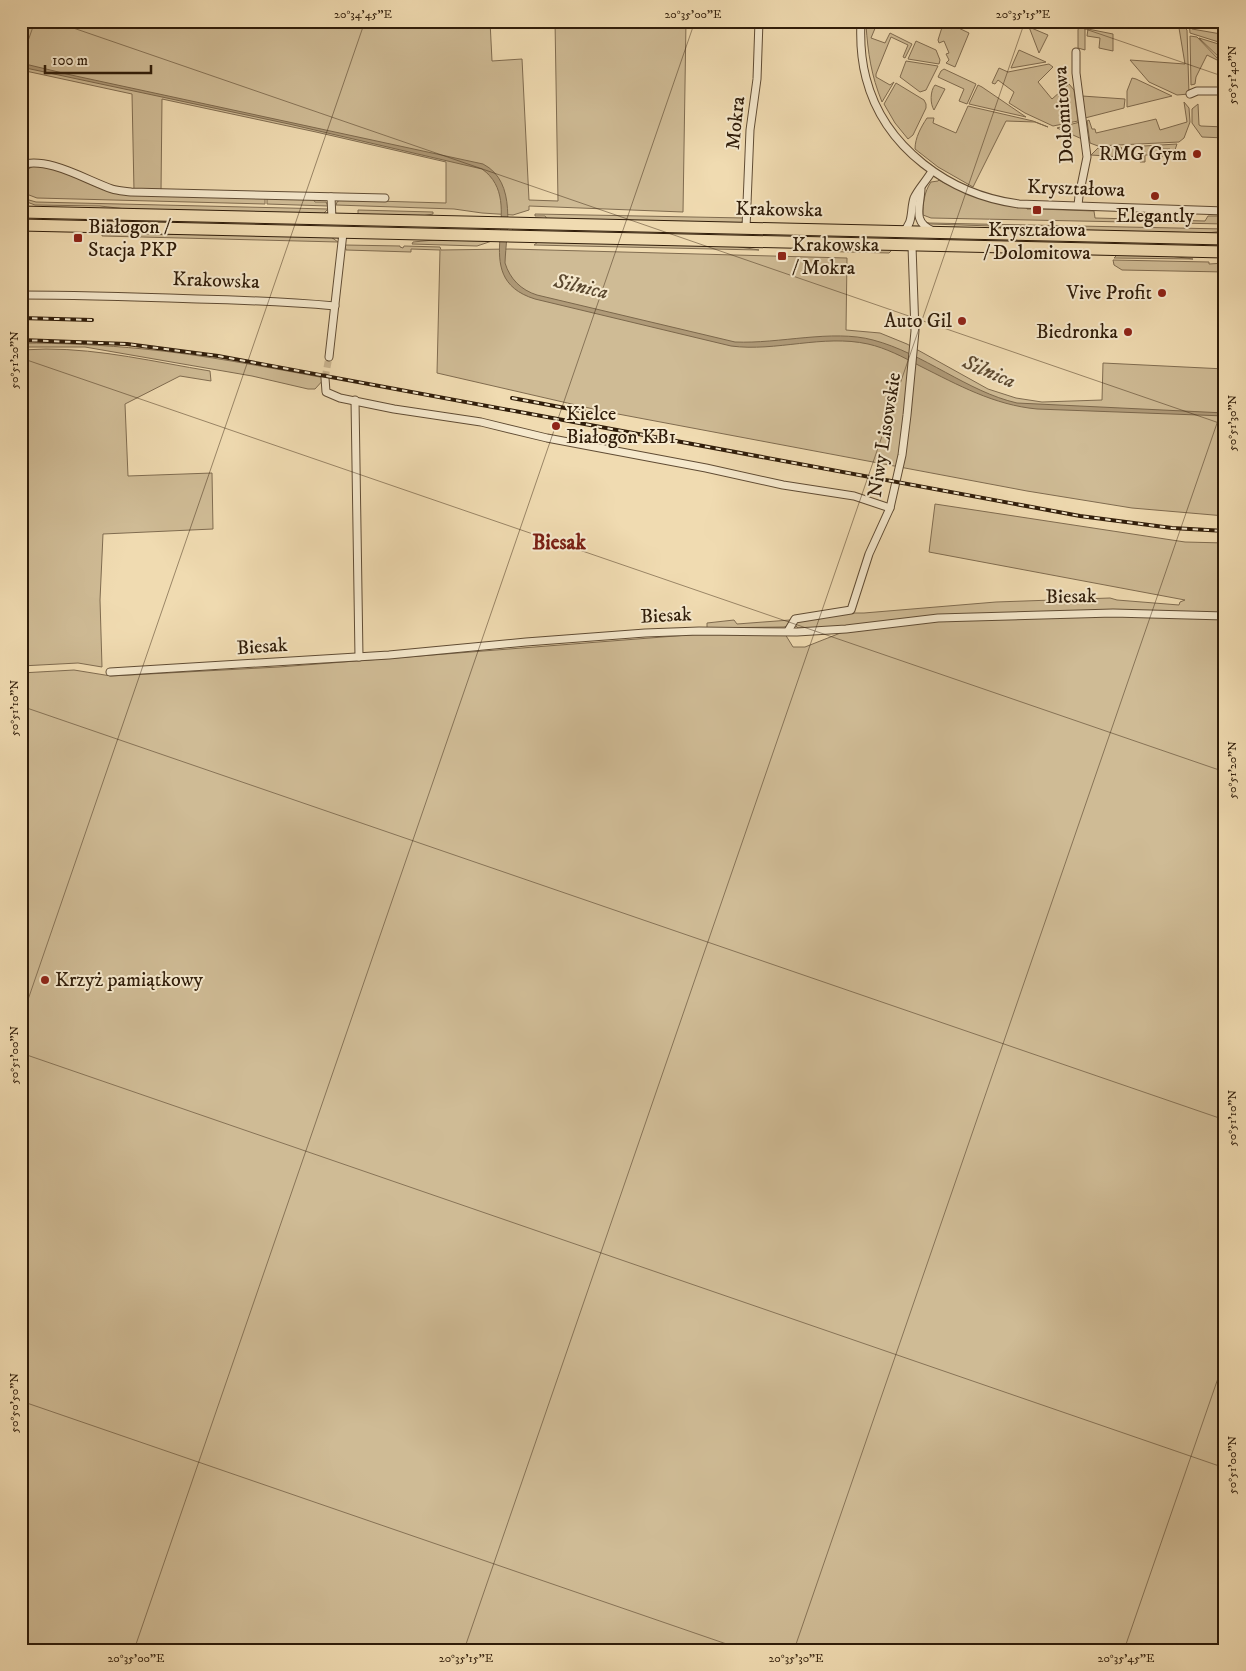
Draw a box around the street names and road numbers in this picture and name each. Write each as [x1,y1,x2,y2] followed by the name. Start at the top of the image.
[1048,65,1080,165] street label: Dolomitowa
[721,95,751,151] street label: Mokra
[1027,175,1126,203] street label: Kryształowa
[735,197,823,223] street label: Krakowska
[172,267,261,295] street label: Krakowska
[863,371,907,499] street label: Niwy Lisowskie
[1045,584,1097,610] street label: Biesak
[640,602,692,630] street label: Biesak
[236,633,288,661] street label: Biesak

